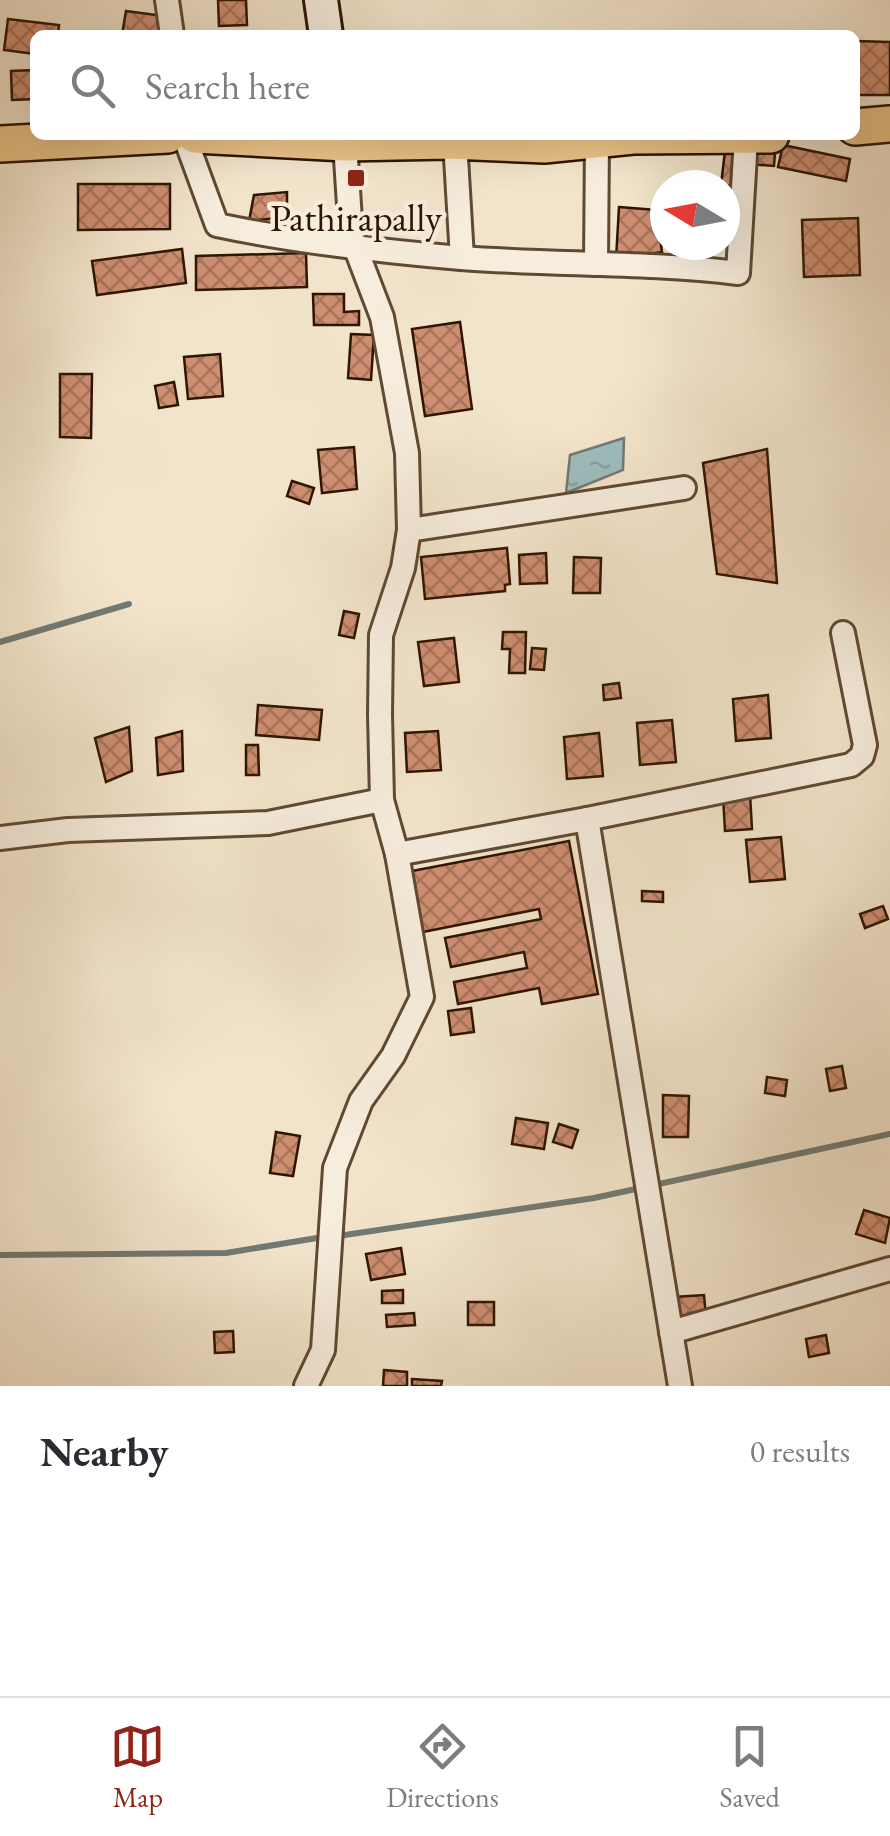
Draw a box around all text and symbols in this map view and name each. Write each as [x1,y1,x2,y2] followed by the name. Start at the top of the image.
[30,30,860,140] search box
[65,58,120,113] icon: search
[145,61,310,110] text: Search here
[345,167,367,189] marker: Pathirapally
[650,170,740,260] north arrow
[270,193,442,242] place label: Pathirapally
[40,1424,169,1479] text: Nearby
[750,1430,850,1472] text: 0 results
[110,1719,165,1815] tab: Map
[386,1719,499,1815] tab: Directions
[720,1719,780,1815] tab: Saved

